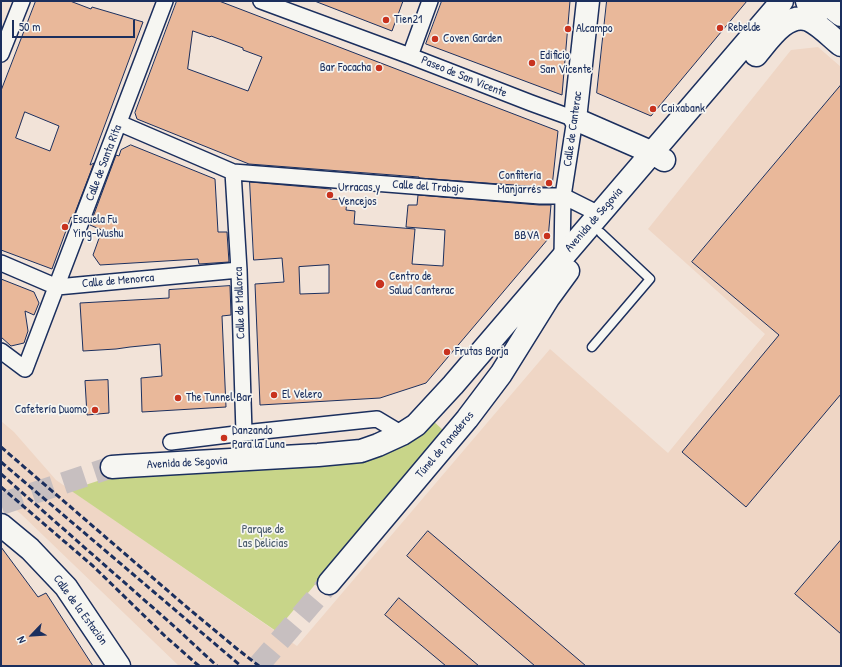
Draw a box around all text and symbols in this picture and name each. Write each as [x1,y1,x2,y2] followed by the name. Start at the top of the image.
[14,12,137,38] scale bar
[394,13,422,27] place label: Tien21
[381,15,391,25] marker: Tien21
[19,18,40,35] text: 50 m
[728,21,761,35] place label: Rebelde
[576,22,613,36] place label: Alcampo
[715,23,725,33] marker: Rebelde
[563,24,573,34] marker: Alcampo
[443,32,502,46] place label: Coven Garden
[430,34,440,44] marker: Coven Garden
[540,49,592,77] place label: Edificio San Vicente
[419,53,509,101] street label: Paseo de San Vicente
[527,58,537,68] marker: Edificio San Vicente
[320,61,371,75] place label: Bar Focacha
[374,63,384,73] marker: Bar Focacha
[561,90,585,168] street label: Calle de Canterac
[661,102,705,116] place label: Caixabank
[648,104,658,114] marker: Caixabank
[83,123,125,203] street label: Calle de Santa Rita
[498,169,541,197] place label: Confitería Manjarrés
[392,177,464,197] street label: Calle del Trabajo
[544,178,554,188] marker: Confitería Manjarrés
[338,181,380,209] place label: Urracas y Vencejos
[562,185,626,255] street label: Avenida de Segovia
[325,190,335,200] marker: Urracas y Vencejos
[73,213,123,241] place label: Escuela Fu Ying-Wushu
[60,222,70,232] marker: Escuela Fu Ying-Wushu
[514,229,539,243] place label: BBVA
[542,231,552,241] marker: BBVA
[232,267,248,339] street label: Calle de Mallorca
[389,270,454,298] place label: Centro de Salud Canterac
[81,271,155,291] street label: Calle de Menorca
[374,278,386,290] marker: Centro de Salud Canterac
[455,345,508,359] place label: Frutas Borja
[442,347,452,357] marker: Frutas Borja
[282,388,322,402] place label: El Velero
[269,390,279,400] marker: El Velero
[186,391,252,405] place label: The Tunnel Bar
[173,393,183,403] marker: The Tunnel Bar
[15,403,87,417] place label: Cafetería Duomo
[90,405,100,415] marker: Cafetería Duomo
[413,409,477,481] street label: Túnel de Panaderos
[232,424,285,452] place label: Danzando Para la Luna
[219,433,229,443] marker: Danzando Para la Luna
[146,454,228,472] street label: Avenida de Segovia
[238,523,288,551] park label: Parque de Las Delicias
[50,572,110,648] street label: Calle de la Estación
[12,615,52,655] north arrow
[14,634,29,646] text: N

